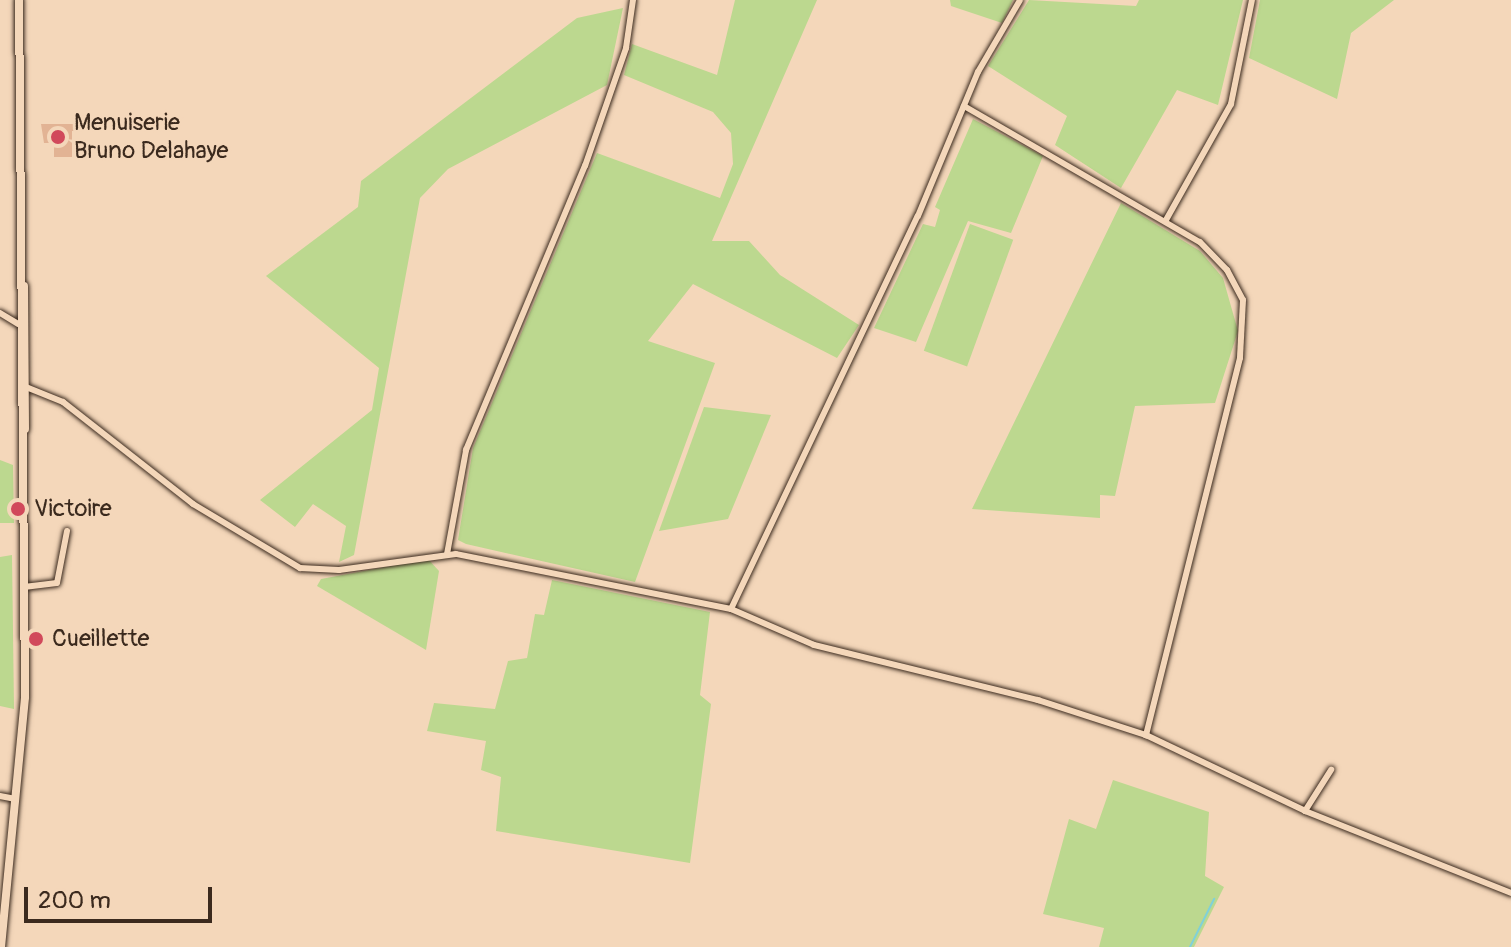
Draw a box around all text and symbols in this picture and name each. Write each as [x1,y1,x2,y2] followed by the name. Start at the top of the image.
[74,109,228,165] place label: Menuiserie Bruno Delahaye
[49,128,67,146] marker: Menuiserie Bruno Delahaye
[34,495,112,523] place label: Victoire
[9,500,27,518] marker: Victoire
[52,625,149,653] place label: Cueillette
[27,630,45,648] marker: Cueillette
[28,871,216,921] scale bar
[38,886,111,915] text: 200 m

